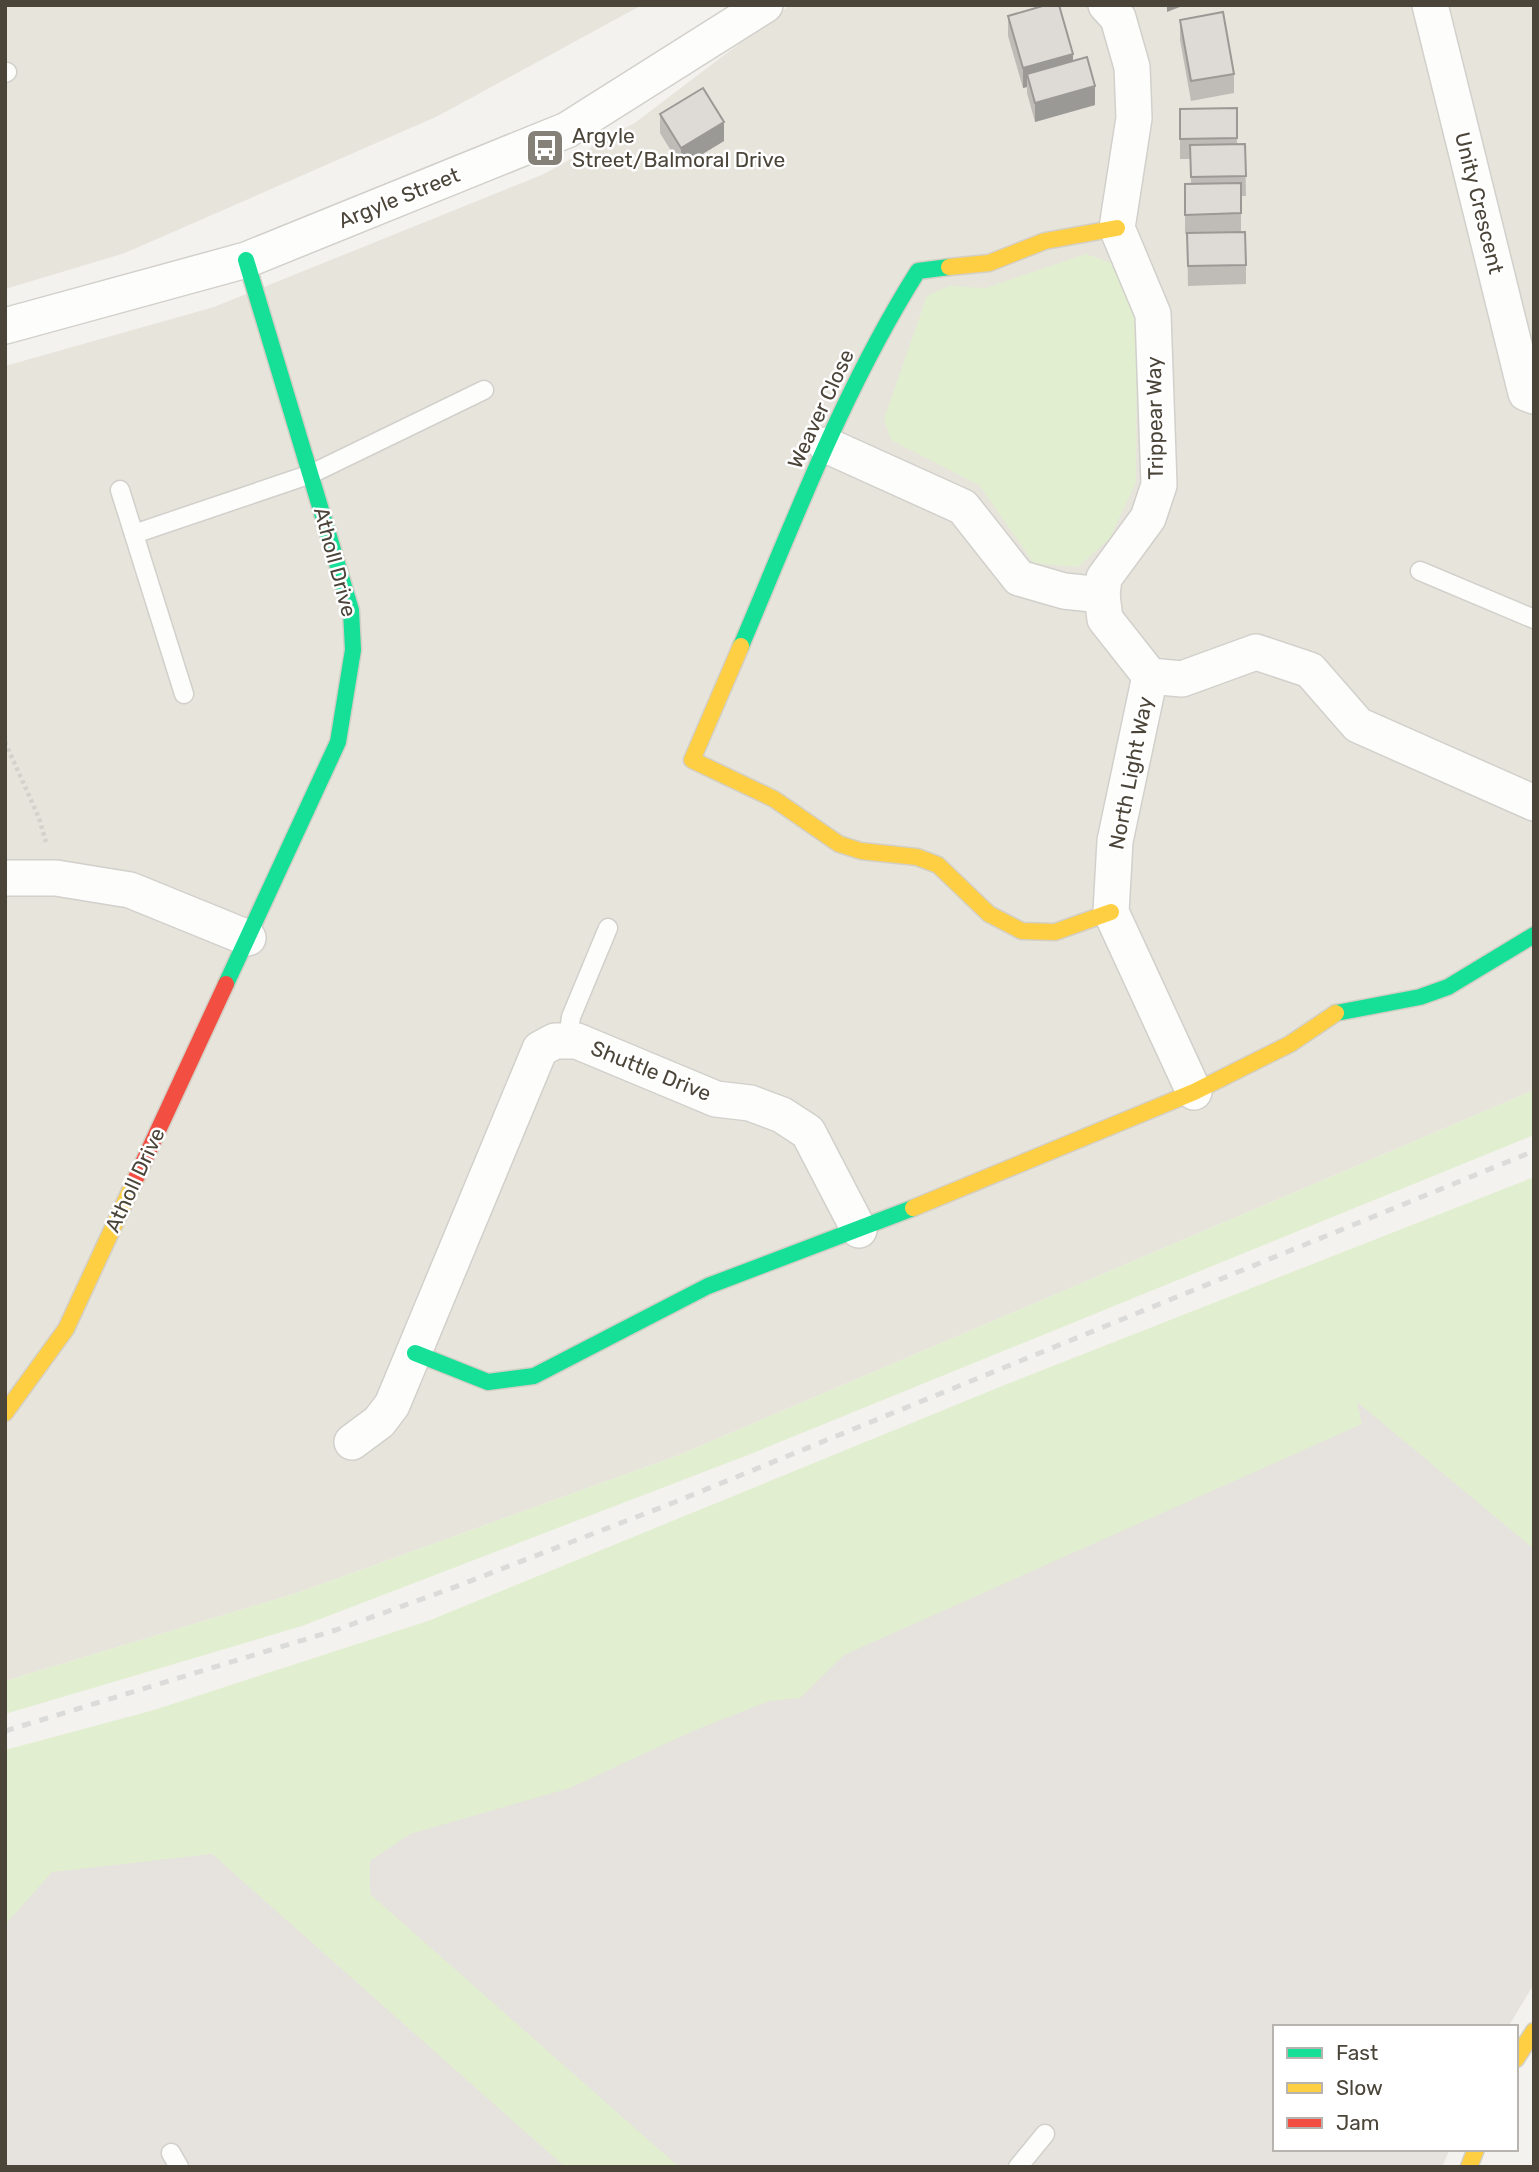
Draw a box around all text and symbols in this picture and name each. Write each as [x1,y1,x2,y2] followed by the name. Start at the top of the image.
[572,123,785,172] place label: Argyle Street/Balmoral Drive
[524,127,566,169] bus stop icon: Argyle Street/Balmoral Drive
[1450,129,1509,276] street label: Unity Crescent
[334,162,463,233] street label: Argyle Street
[782,345,859,472] street label: Weaver Close
[1141,356,1168,480] street label: Trippear Way
[309,504,362,619] street label: Atholl Drive
[1103,694,1158,851] street label: North Light Way
[587,1035,715,1106] street label: Shuttle Drive
[99,1124,170,1236] street label: Atholl Drive
[1273,2025,1518,2151] legend
[1336,2040,1378,2065] text: Fast
[1336,2075,1383,2100] text: Slow
[1336,2110,1380,2135] text: Jam

